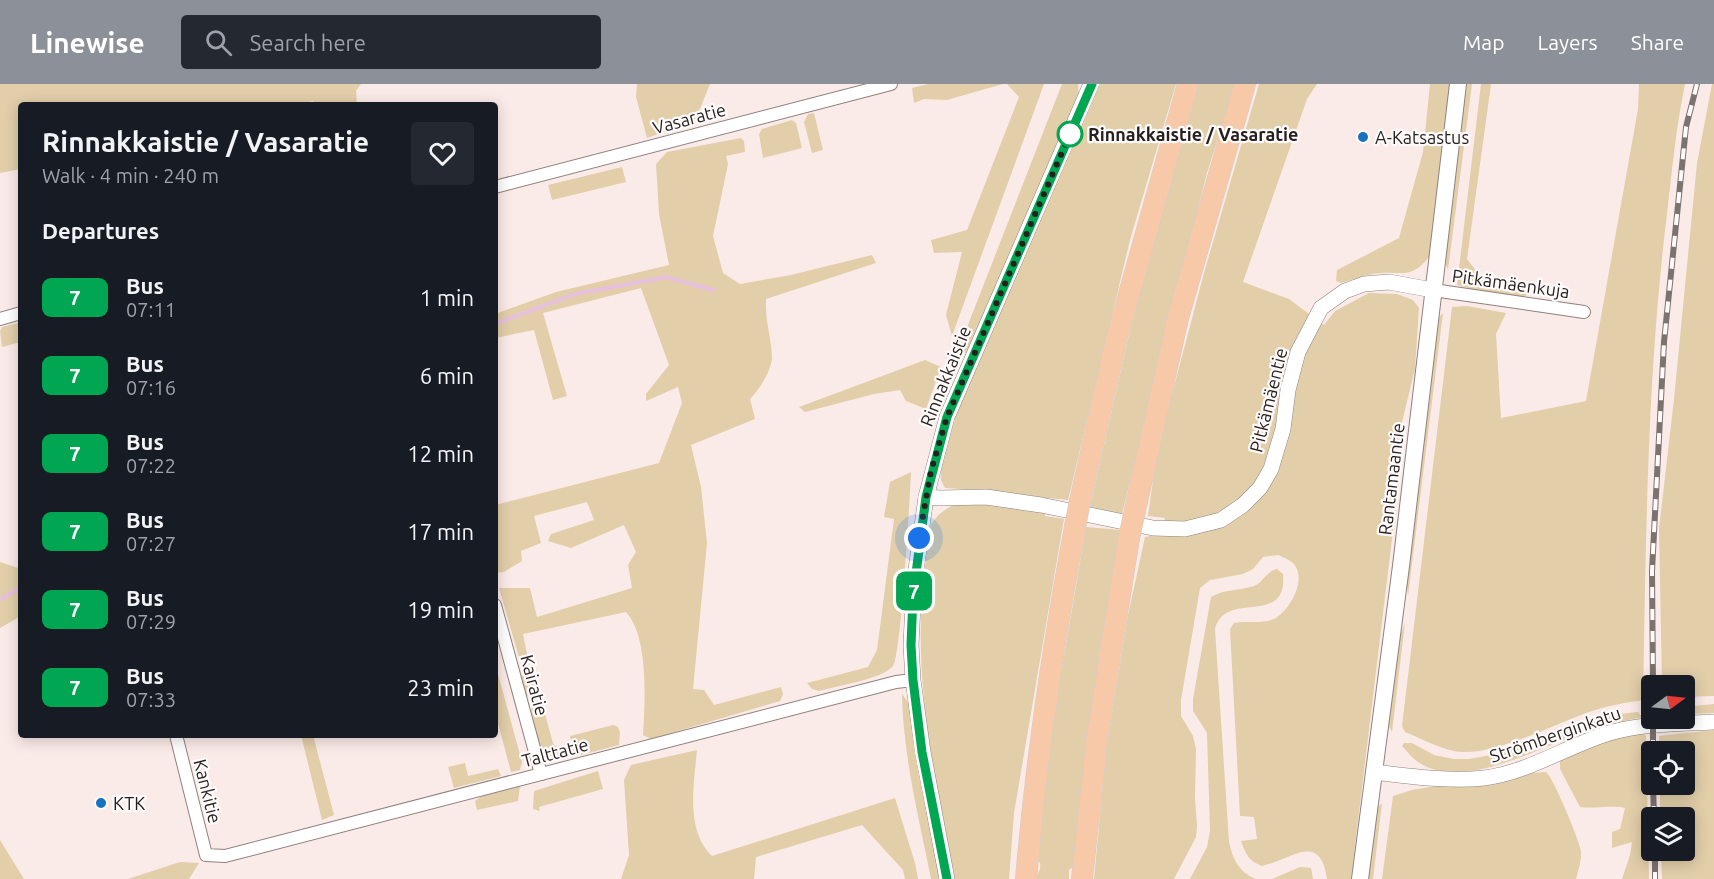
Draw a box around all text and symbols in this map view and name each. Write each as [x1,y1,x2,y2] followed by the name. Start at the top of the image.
[181,15,601,69] search box
[202,26,235,59] icon: search
[30,27,145,58] text: Linewise
[250,30,366,55] text: Search here
[1463,30,1504,54] text: Map
[1537,30,1598,54] text: Layers
[1631,30,1684,54] text: Share
[650,99,728,137] street label: Vasaratie
[1057,121,1083,147] marker: Rinnakkaistie / Vasaratie
[411,122,474,185] button: heart
[1088,124,1298,144] place label: Rinnakkaistie / Vasaratie
[42,126,369,157] text: Rinnakkaistie / Vasaratie
[1375,127,1469,147] place label: A-Katsastus
[1356,130,1370,144] marker: A-Katsastus
[42,164,219,187] text: Walk · 4 min · 240 m
[42,218,159,243] text: Departures
[1451,265,1571,301] street label: Pitkämäenkuja
[126,273,164,298] text: Bus
[69,285,81,309] text: 7
[420,285,474,310] text: 1 min
[126,298,176,321] text: 07:11
[916,323,974,429] street label: Rinnakkaistie
[1245,346,1291,454] street label: Pitkämäentie
[126,351,164,376] text: Bus
[69,363,81,387] text: 7
[420,363,474,388] text: 6 min
[126,376,176,399] text: 07:16
[1374,422,1408,536] street label: Rantamaantie
[126,429,164,454] text: Bus
[69,441,81,465] text: 7
[407,441,474,466] text: 12 min
[126,454,176,477] text: 07:22
[126,507,164,532] text: Bus
[69,519,81,543] text: 7
[407,519,474,544] text: 17 min
[904,523,934,553] your location
[126,532,176,555] text: 07:27
[894,572,934,610] line badge: 7
[908,579,920,603] text: 7
[126,585,164,610] text: Bus
[69,597,81,621] text: 7
[407,597,474,622] text: 19 min
[126,610,176,633] text: 07:29
[517,652,553,718] street label: Kairatie
[126,663,164,688] text: Bus
[69,675,81,699] text: 7
[407,675,474,700] text: 23 min
[1641,675,1695,729] north arrow
[1641,675,1695,861] map controls
[126,688,176,711] text: 07:33
[1487,702,1623,766] street label: Strömberginkatu
[520,734,590,770] street label: Talttatie
[1641,741,1695,795] button: locate
[190,757,226,825] street label: Kankitie
[113,793,145,813] place label: KTK
[94,796,108,810] marker: KTK
[1641,807,1695,861] button: layers

